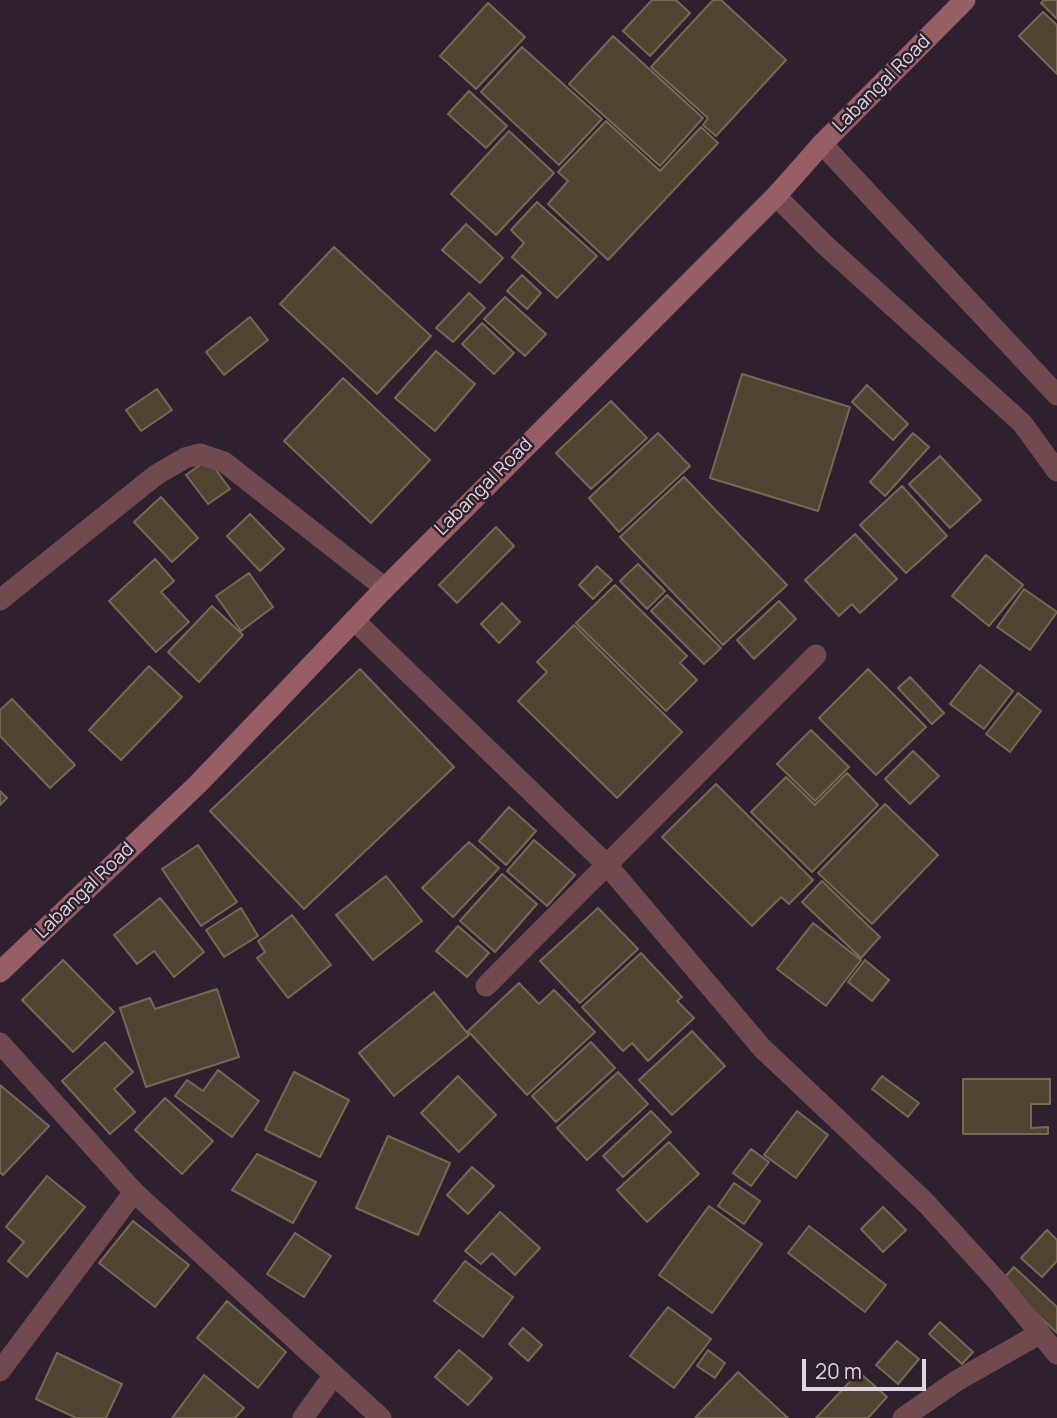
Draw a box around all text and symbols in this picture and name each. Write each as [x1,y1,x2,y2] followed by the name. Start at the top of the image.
[829,31,935,137] street label: Labangal Road
[431,434,537,540] street label: Labangal Road
[31,838,139,944] street label: Labangal Road
[805,1344,929,1388] scale bar
[815,1357,862,1385] text: 20 m

